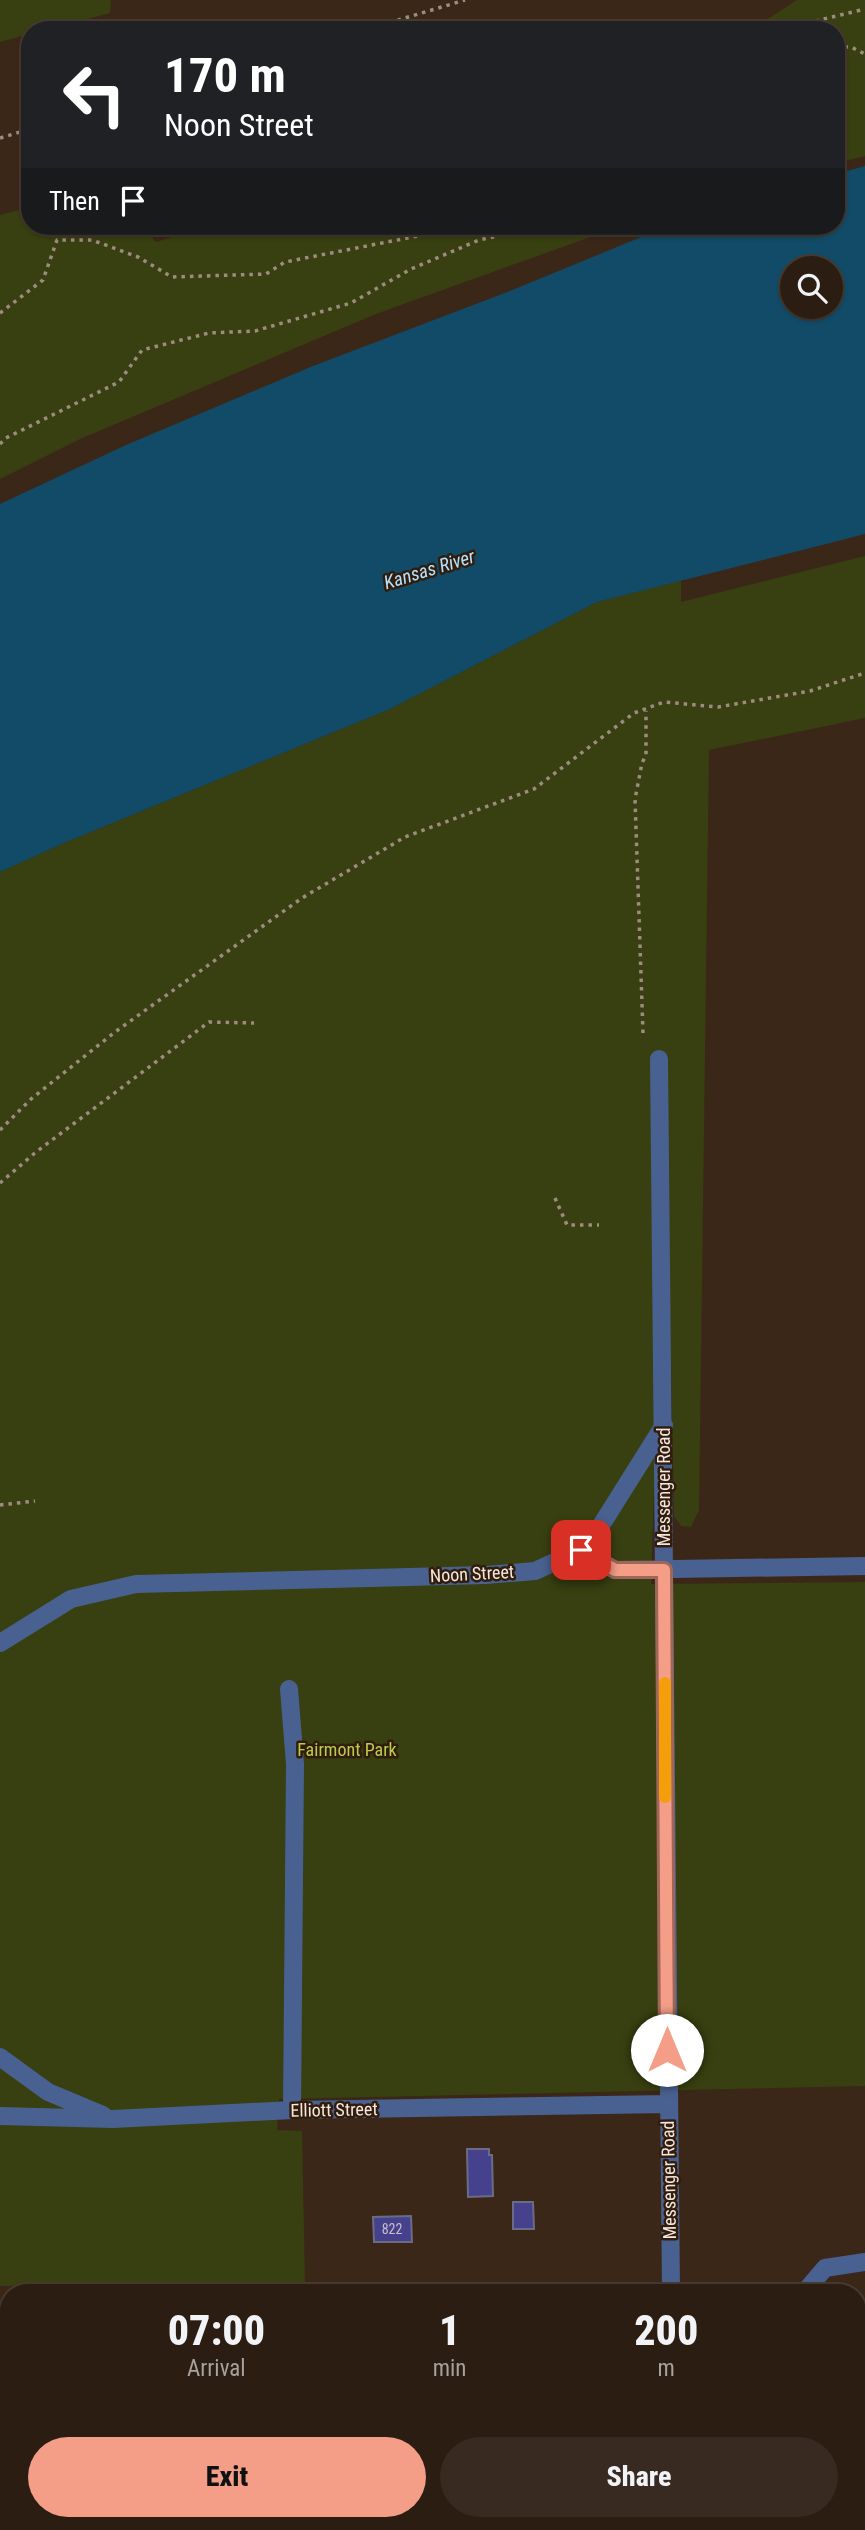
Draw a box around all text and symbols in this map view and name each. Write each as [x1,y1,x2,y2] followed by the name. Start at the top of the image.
[164,47,286,104] text: 170 m
[49,49,140,140] icon: left
[164,106,314,144] text: Noon Street
[114,182,152,220] icon: arrive
[49,186,100,216] text: Then
[780,256,843,319] map controls
[780,256,843,319] button: search
[381,545,478,594] water label: Kansas River
[653,1428,674,1546] street label: Messenger Road
[551,1520,611,1580] pin
[562,1531,600,1569] icon: arrive
[429,1561,515,1586] street label: Noon Street
[297,1739,397,1760] park label: Fairmont Park
[630,2013,704,2087] position arrow
[290,2098,378,2121] street label: Elliott Street
[657,2120,680,2240] street label: Messenger Road
[382,2221,402,2237] house number: 822
[168,2306,265,2355] text: 07:00
[439,2306,460,2355] text: 1
[634,2306,698,2355] text: 200
[187,2355,246,2382] text: Arrival
[433,2355,466,2382] text: min
[658,2355,675,2382] text: m
[28,2437,426,2517] button: Exit
[440,2437,838,2517] button: Share

